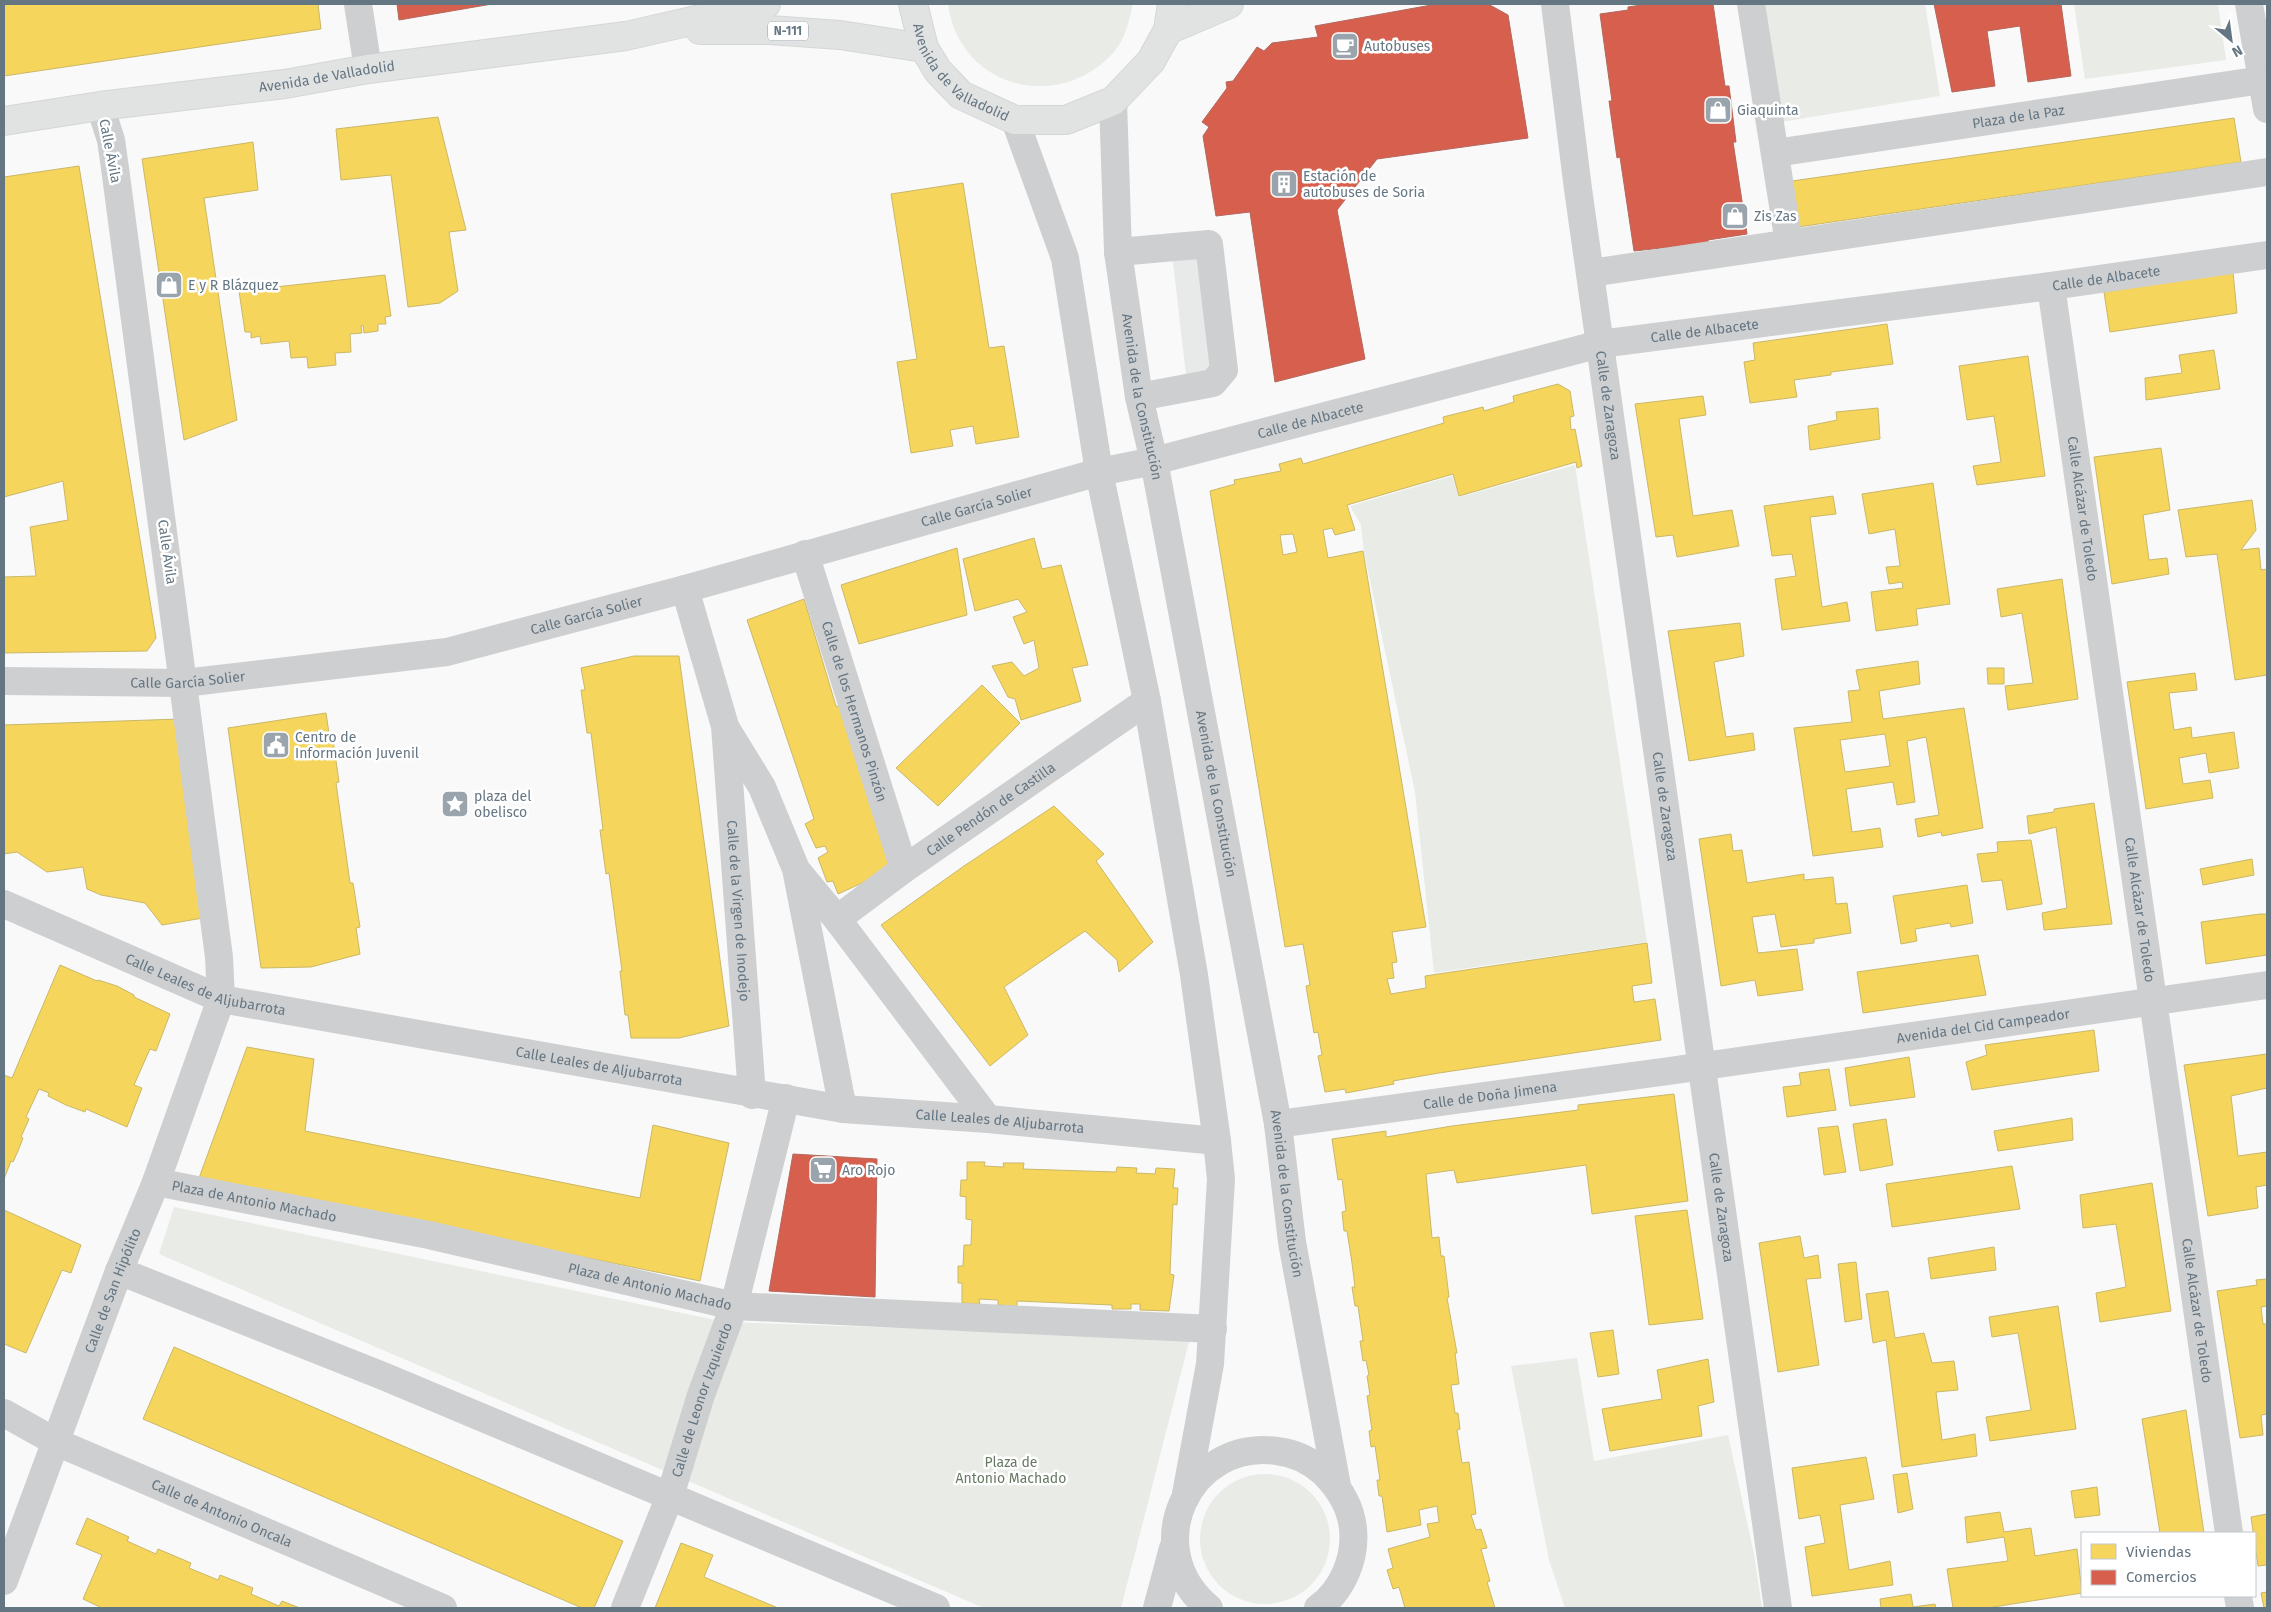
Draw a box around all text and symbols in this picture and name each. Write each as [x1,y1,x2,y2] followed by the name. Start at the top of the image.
[2206,15,2256,65] north arrow
[768,22,808,40] road number: N-111
[910,22,1012,125] street label: Avenida de Valladolid
[1330,31,1360,61] cafe icon: Autobuses
[1364,38,1431,55] place label: Autobuses
[2229,41,2245,61] text: N
[258,57,396,96] street label: Avenida de Valladolid
[1703,95,1733,125] shop icon: Giaquinta
[1971,101,2066,132] street label: Plaza de la Paz
[1737,102,1799,119] place label: Giaquinta
[95,117,126,185] street label: Calle Ávila
[1303,168,1425,201] place label: Estación de autobuses de Soria
[1269,169,1299,199] building icon: Estación de autobuses de Soria
[1720,201,1750,231] shop icon: Zis Zas
[1754,208,1797,225] place label: Zis Zas
[2051,262,2161,294] street label: Calle de Albacete
[154,270,184,300] shop icon: E y R Blázquez
[188,277,278,294] place label: E y R Blázquez
[1119,312,1166,482] street label: Avenida de la Constitución
[1650,315,1760,346] street label: Calle de Albacete
[1592,350,1625,461] street label: Calle de Zaragoza
[1256,398,1365,442] street label: Calle de Albacete
[2064,435,2102,582] street label: Calle Alcázar de Toledo
[919,483,1035,530] street label: Calle García Solier
[154,518,181,585] street label: Calle Ávila
[529,592,645,638] street label: Calle García Solier
[818,619,891,804] street label: Calle de los Hermanos Pinzón
[130,667,247,692] street label: Calle García Solier
[1192,709,1240,879] street label: Avenida de la Constitución
[295,729,419,762] place label: Centro de Información Juvenil
[261,730,291,760] public building icon: Centro de Información Juvenil
[1649,751,1681,862] street label: Calle de Zaragoza
[923,759,1058,860] street label: Calle Pendón de Castilla
[474,788,531,821] place label: plaza del obelisco
[440,789,470,819] place icon: plaza del obelisco
[723,819,754,1002] street label: Calle de la Virgen de Inodejo
[2121,836,2159,983] street label: Calle Alcázar de Toledo
[123,950,287,1019] street label: Calle Leales de Aljubarrota
[1895,1005,2072,1047] street label: Avenida del Cid Campeador
[514,1043,684,1089] street label: Calle Leales de Aljubarrota
[1422,1078,1558,1113] street label: Calle de Doña Jimena
[915,1106,1085,1137] street label: Calle Leales de Aljubarrota
[1267,1108,1307,1279] street label: Avenida de la Constitución
[1705,1152,1738,1263] street label: Calle de Zaragoza
[808,1155,838,1185] supermarket icon: Aro Rojo
[842,1162,895,1179] place label: Aro Rojo
[170,1177,338,1225] street label: Plaza de Antonio Machado
[81,1226,144,1356] street label: Calle de San Hipólito
[2179,1237,2216,1384] street label: Calle Alcázar de Toledo
[566,1259,734,1314] street label: Plaza de Antonio Machado
[668,1320,736,1479] street label: Calle de Leonor Izquierdo
[956,1454,1066,1487] park label: Plaza de Antonio Machado
[149,1475,295,1551] street label: Calle de Antonio Oncala
[2081,1532,2256,1597] legend
[2126,1543,2191,1561] text: Viviendas
[2126,1568,2196,1586] text: Comercios

